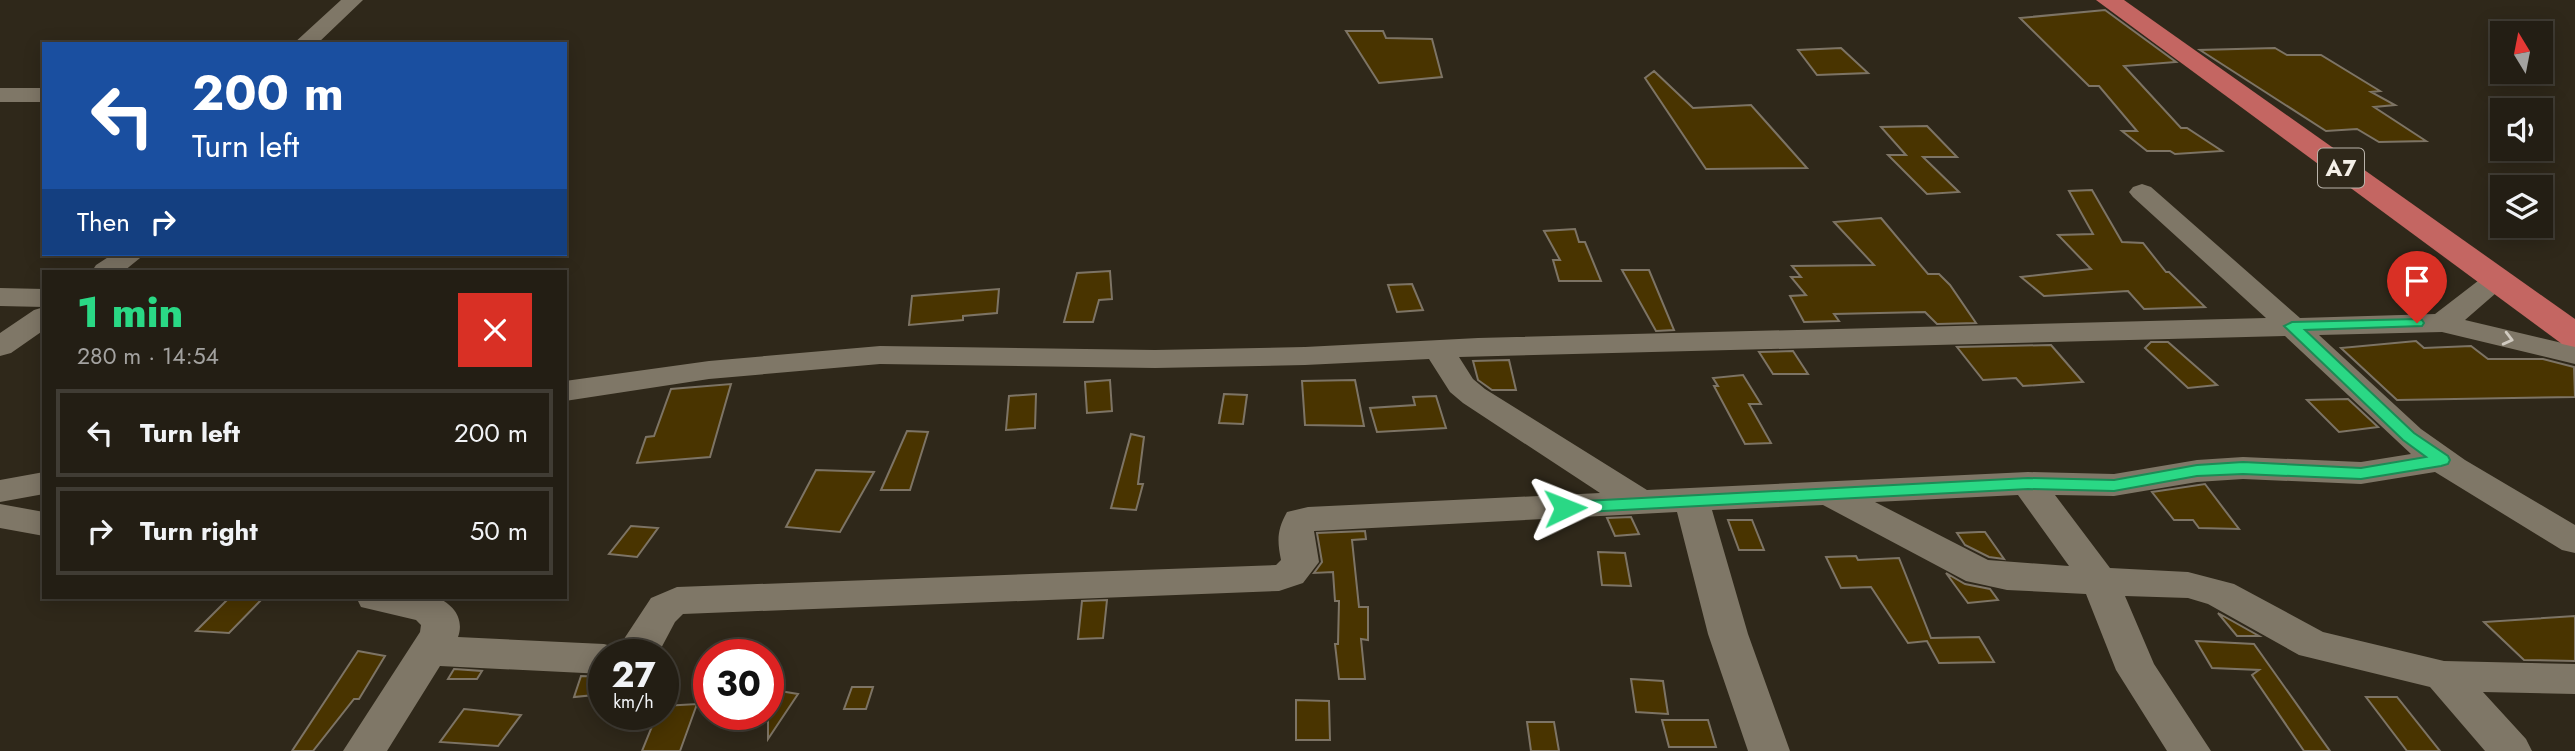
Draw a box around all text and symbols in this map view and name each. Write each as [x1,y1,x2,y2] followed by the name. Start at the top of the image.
[2490,21,2553,84] north arrow
[2490,21,2553,238] map controls
[192,58,344,128] text: 200 m
[77,70,168,161] icon: left
[2490,98,2553,161] button: sound
[192,123,299,169] text: Turn left
[2318,148,2364,188] road number: A7
[2490,175,2553,238] button: layers
[77,203,130,241] text: Then
[144,203,182,241] icon: right
[2387,251,2447,323] pin
[2398,262,2436,300] icon: arrive
[77,282,183,343] text: 1 min
[458,293,532,367] button: close
[2502,330,2514,345] one-way arrow
[77,339,219,373] text: 280 m · 14:54
[81,414,119,452] icon: left
[140,414,240,452] text: Turn left
[454,414,528,452] text: 200 m
[1528,471,1602,545] position arrow
[81,512,119,550] icon: right
[140,512,258,550] text: Turn right
[470,512,528,550] text: 50 m
[693,639,784,730] speed limit sign: 30
[611,650,656,700] text: 27
[613,689,654,715] text: km/h

